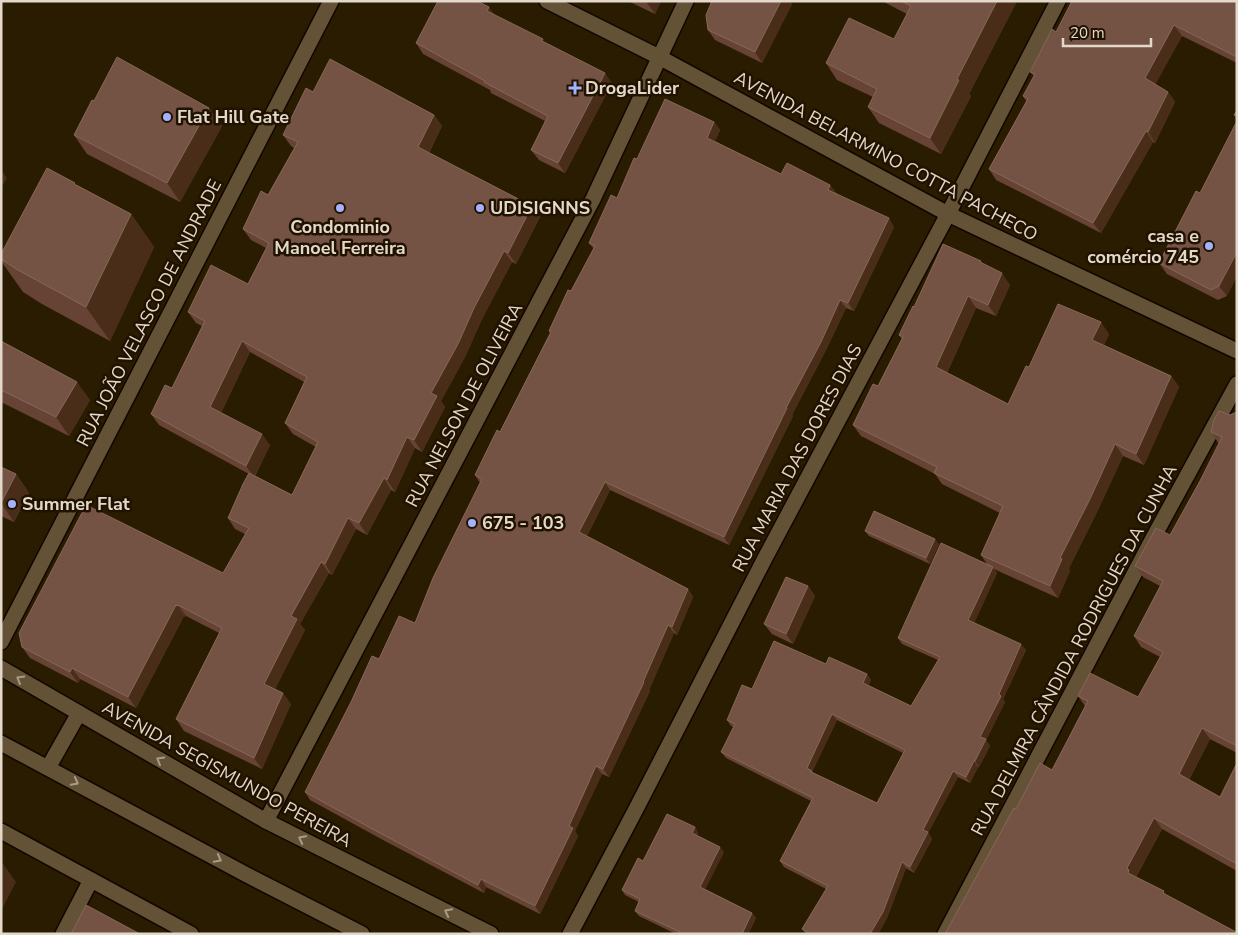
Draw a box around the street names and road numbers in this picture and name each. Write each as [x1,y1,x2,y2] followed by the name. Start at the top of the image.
[730,65,1042,247] street label: AVENIDA BELARMINO COTTA PACHECO
[71,175,227,451] street label: RUA JOÃO VELASCO DE ANDRADE
[400,299,528,511] street label: RUA NELSON DE OLIVEIRA
[727,340,867,576] street label: RUA MARIA DAS DORES DIAS
[965,460,1183,840] street label: RUA DELMIRA CÂNDIDA RODRIGUES DA CUNHA
[98,695,356,853] street label: AVENIDA SEGISMUNDO PEREIRA

